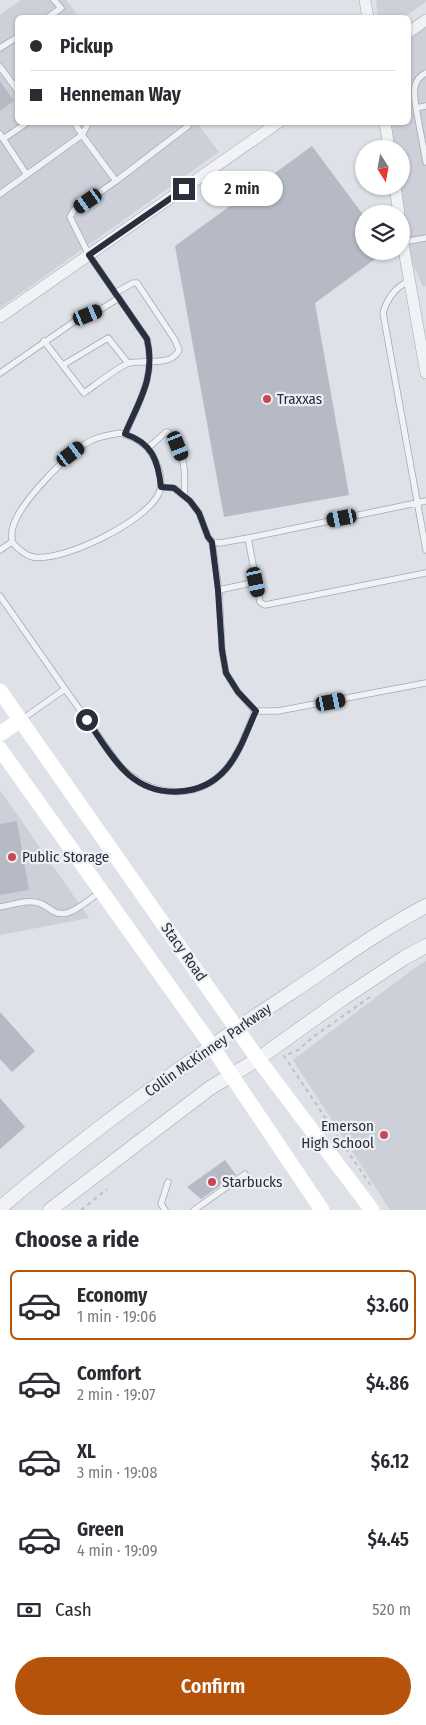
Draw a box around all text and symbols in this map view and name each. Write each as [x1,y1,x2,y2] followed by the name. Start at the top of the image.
[60,35,113,58] text: Pickup
[60,83,181,106] text: Henneman Way
[355,140,410,195] north arrow
[355,140,410,260] map controls
[202,172,284,206] callout: 2 min
[173,178,195,200] route end
[224,179,260,198] text: 2 min
[71,186,104,216] car
[355,205,410,260] button: layers
[71,302,104,328] car
[277,390,322,408] place label: Traxxas
[261,393,273,405] marker: Traxxas
[165,429,190,463] car
[54,439,87,469] car
[325,508,358,528] car
[245,566,266,598] car
[314,692,347,712] car
[76,709,98,731] route start
[22,848,109,866] place label: Public Storage
[6,851,18,863] marker: Public Storage
[157,919,211,985] street label: Stacy Road
[141,999,275,1101] street label: Collin McKinney Parkway
[301,1117,374,1152] place label: Emerson High School
[378,1129,390,1141] marker: Emerson High School
[222,1173,282,1191] place label: Starbucks
[206,1176,218,1188] marker: Starbucks
[15,1226,139,1253] text: Choose a ride
[17,1283,62,1328] icon: car
[77,1284,147,1307] text: Economy
[367,1294,409,1317] text: $3.60
[77,1307,156,1326] text: 1 min · 19:06
[17,1361,62,1406] icon: car
[77,1362,141,1385] text: Comfort
[366,1372,409,1395] text: $4.86
[77,1385,155,1404] text: 2 min · 19:07
[17,1439,62,1484] icon: car
[77,1440,96,1463] text: XL
[371,1450,409,1473] text: $6.12
[77,1463,157,1482] text: 3 min · 19:08
[17,1517,62,1562] icon: car
[77,1518,124,1541] text: Green
[368,1528,409,1551] text: $4.45
[77,1541,158,1560] text: 4 min · 19:09
[15,1596,43,1624] icon: cash
[55,1598,92,1621] text: Cash
[372,1600,411,1619] text: 520 m
[15,1657,411,1715] button: Confirm

